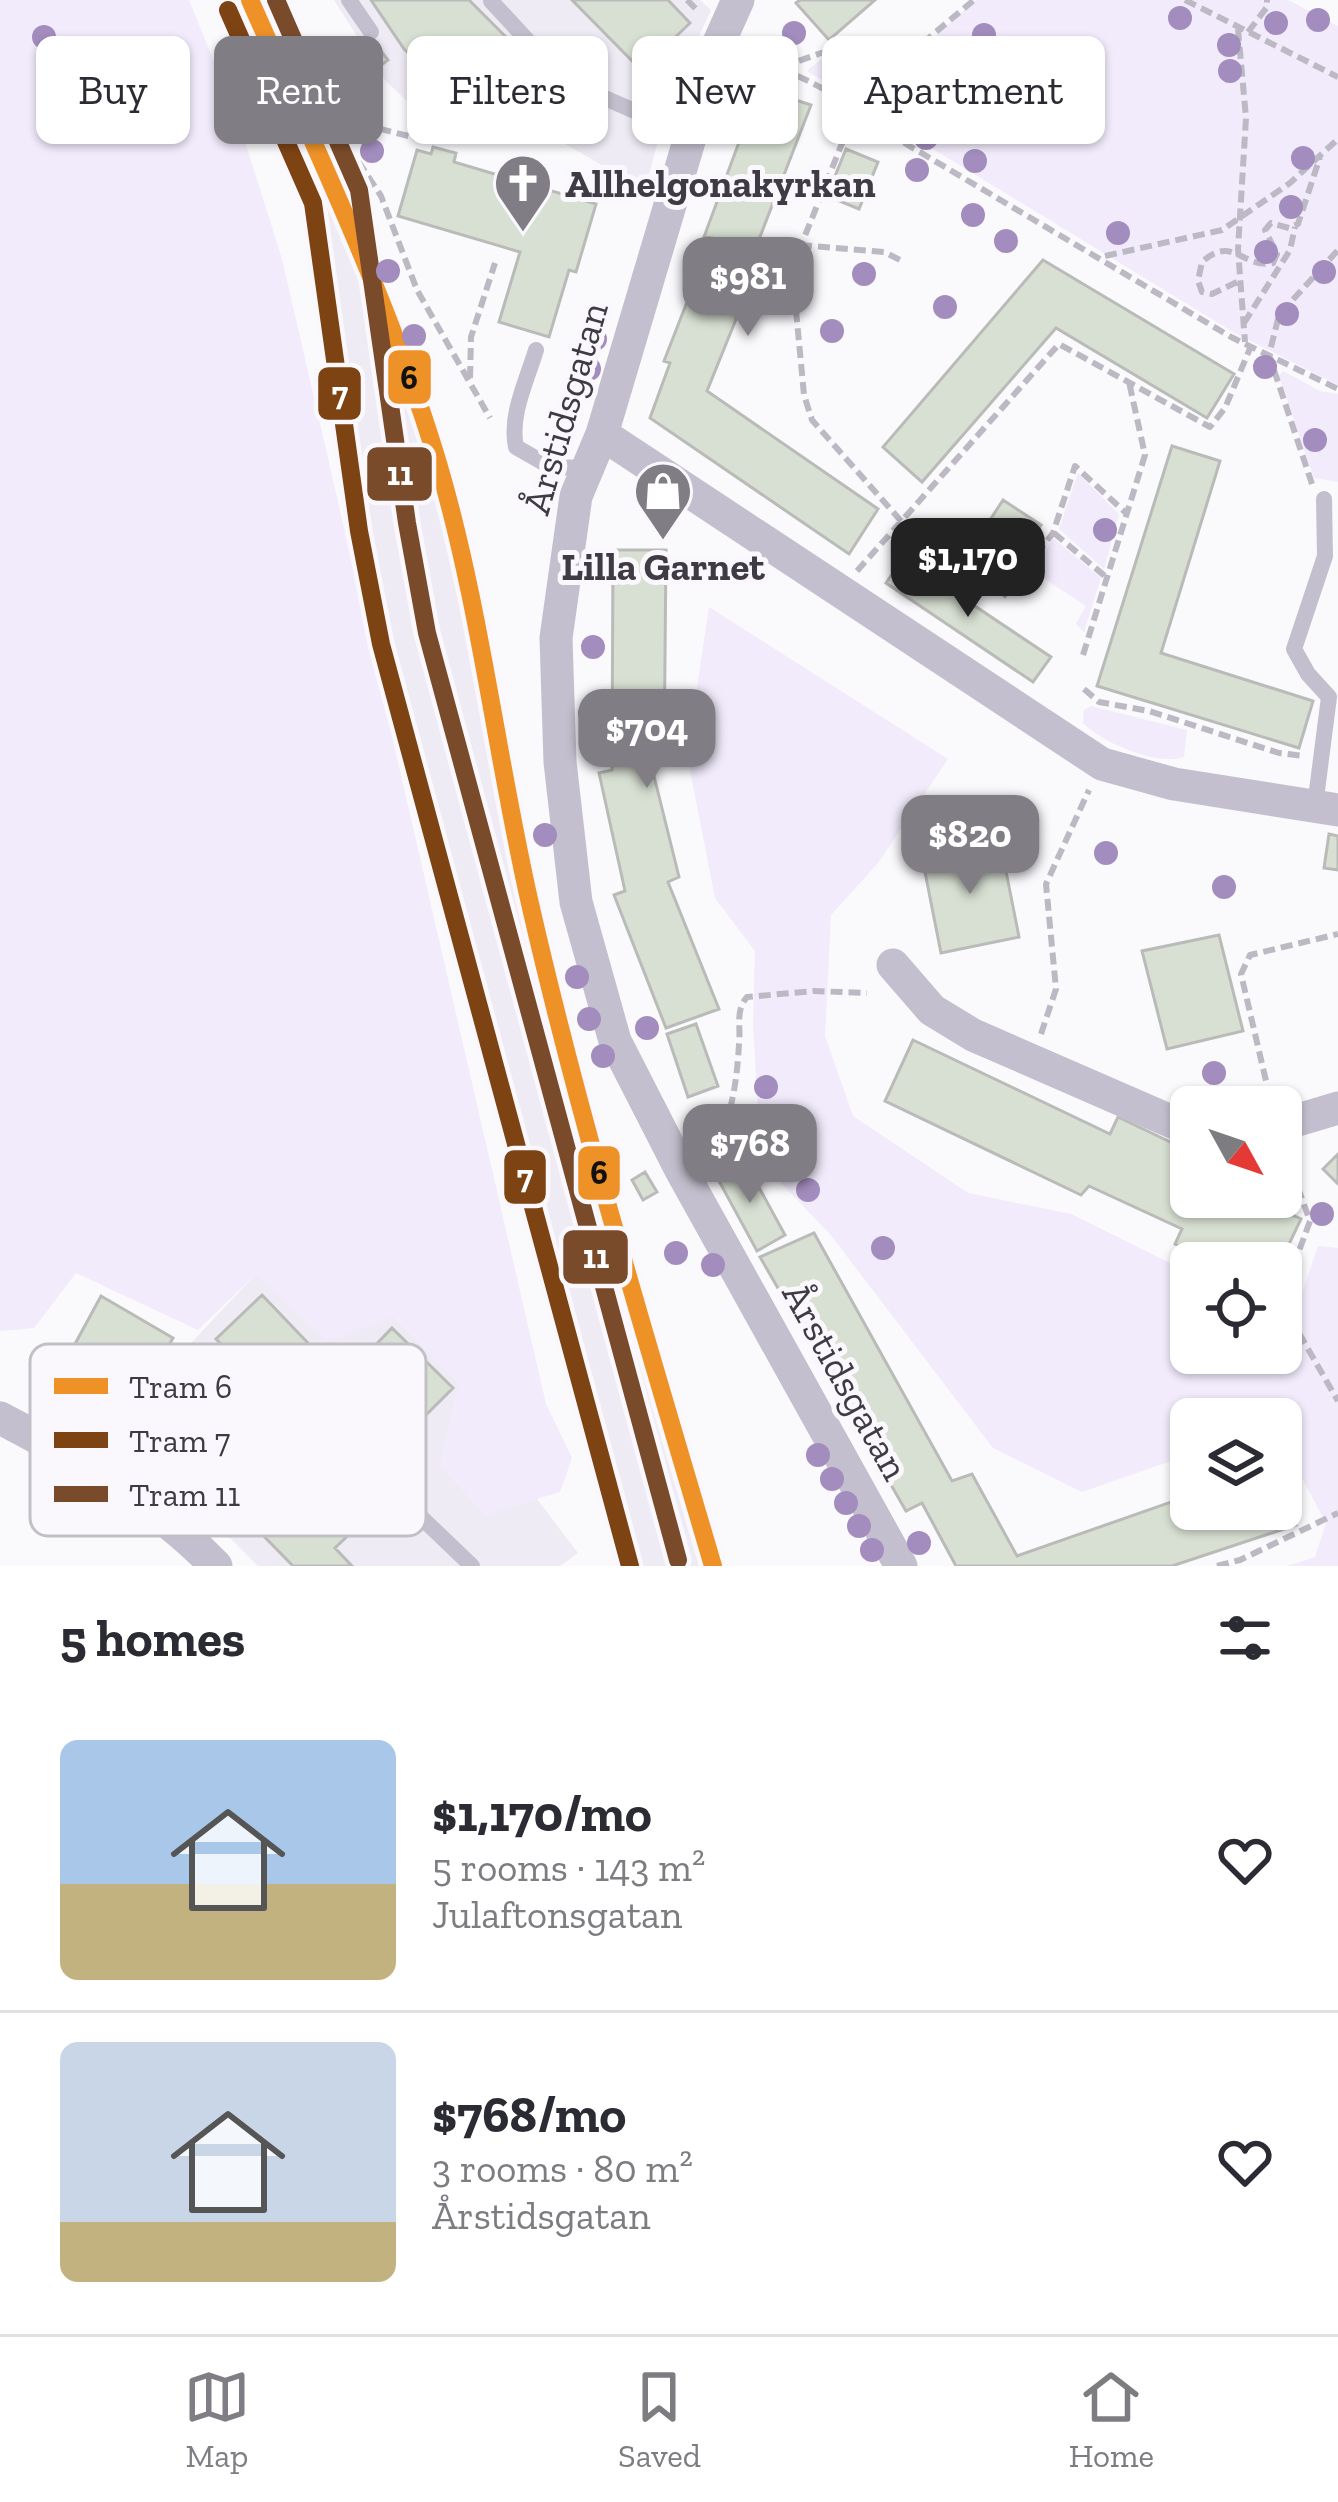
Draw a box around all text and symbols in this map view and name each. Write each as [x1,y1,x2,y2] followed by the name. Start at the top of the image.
[36,36,190,144] chip: Buy
[214,36,383,144] chip: Rent
[407,36,608,144] chip: Filters
[632,36,798,144] chip: New
[822,36,1105,144] chip: Apartment
[492,152,554,234] church icon: Allhelgonakyrkan
[565,160,876,207] place label: Allhelgonakyrkan
[677,237,819,339] pin: $981
[710,252,786,299] text: $981
[512,297,618,519] street label: Årstidsgatan
[386,348,433,406] line badge: 6
[400,358,418,397] text: 6
[316,365,363,422] line badge: 7
[332,374,349,413] text: 7
[365,445,434,503] line badge: 11
[387,454,413,493] text: 11
[632,460,694,542] shop icon: Lilla Garnet
[870,518,1066,620] pin: $1,170
[918,533,1018,580] text: $1,170
[561,543,765,590] place label: Lilla Garnet
[576,689,718,791] pin: $704
[605,704,689,751] text: $704
[899,795,1041,897] pin: $820
[928,810,1012,857] text: $820
[1170,1086,1302,1218] north arrow
[1170,1086,1302,1530] map controls
[679,1104,821,1206] pin: $768
[710,1119,790,1166] text: $768
[576,1144,622,1202] line badge: 6
[502,1148,548,1206] line badge: 7
[590,1153,608,1192] text: 6
[517,1157,534,1196] text: 7
[561,1228,630,1286] line badge: 11
[583,1237,609,1276] text: 11
[1170,1242,1302,1374] button: locate
[772,1274,920,1488] street label: Årstidsgatan
[30,1344,426,1536] legend
[129,1367,232,1406] text: Tram 6
[1170,1398,1302,1530] button: layers
[129,1421,231,1460] text: Tram 7
[129,1475,240,1514] text: Tram 11
[1212,1605,1278,1671] icon: filters
[60,1608,245,1669] text: 5 homes
[432,1783,652,1844] text: $1,170/mo
[156,1788,300,1932] icon: home
[1212,1827,1278,1893] icon: heart
[432,1844,705,1891] text: 5 rooms · 143 m²
[432,1891,682,1938] text: Julaftonsgatan
[432,2084,626,2145] text: $768/mo
[156,2090,300,2234] icon: home
[1212,2129,1278,2195] icon: heart
[432,2145,693,2192] text: 3 rooms · 80 m²
[432,2192,650,2239] text: Årstidsgatan
[184,2364,250,2475] tab: Map
[618,2364,701,2475] tab: Saved
[1069,2364,1154,2475] tab: Home

